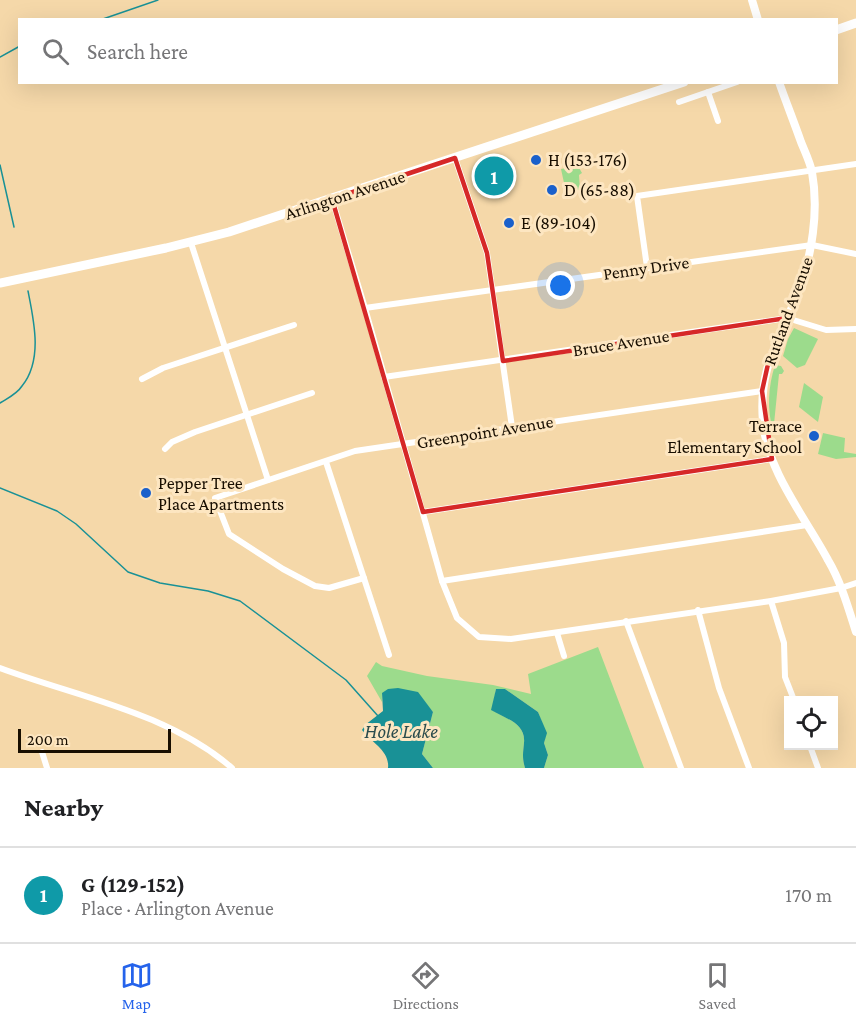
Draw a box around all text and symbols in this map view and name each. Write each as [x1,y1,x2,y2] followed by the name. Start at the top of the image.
[18,18,838,84] search box
[39,35,72,68] icon: search
[87,39,188,64] text: Search here
[548,150,628,171] place label: H (153-176)
[529,153,543,167] marker: H (153-176)
[474,154,514,198] pin: 1
[282,166,408,224] street label: Arlington Avenue
[564,180,635,201] place label: D (65-88)
[545,183,559,197] marker: D (65-88)
[521,213,597,234] place label: E (89-104)
[502,216,516,230] marker: E (89-104)
[602,252,690,284] street label: Penny Drive
[759,254,817,368] street label: Rutland Avenue
[546,271,575,300] your location
[571,325,671,361] street label: Bruce Avenue
[415,411,555,453] street label: Greenpoint Avenue
[667,416,802,457] place label: Terrace Elementary School
[807,429,821,443] marker: Terrace Elementary School
[158,473,284,514] place label: Pepper Tree Place Apartments
[139,486,153,500] marker: Pepper Tree Place Apartments
[784,696,838,750] map controls
[784,696,838,750] button: locate
[364,720,438,742] water label: Hole Lake
[18,726,171,754] scale bar
[27,731,69,748] text: 200 m
[24,793,103,822] text: Nearby
[81,872,185,897] text: G (129-152)
[40,884,47,906] text: 1
[785,884,832,906] text: 170 m
[81,897,274,919] text: Place · Arlington Avenue
[120,959,153,1012] tab: Map
[393,959,459,1012] tab: Directions
[699,959,736,1012] tab: Saved

